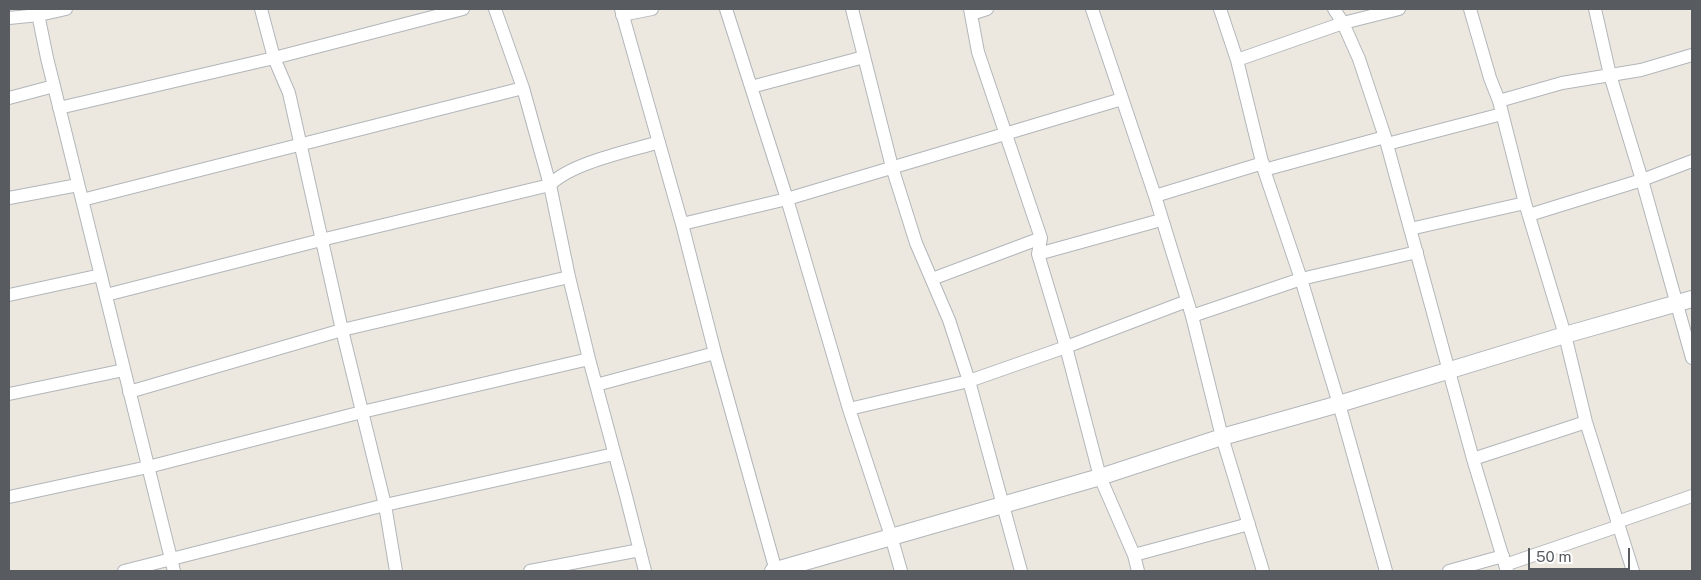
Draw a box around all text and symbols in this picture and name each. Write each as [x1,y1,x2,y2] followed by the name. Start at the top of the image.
[1531,538,1634,570] scale bar
[1536,548,1571,565] text: 50 m

